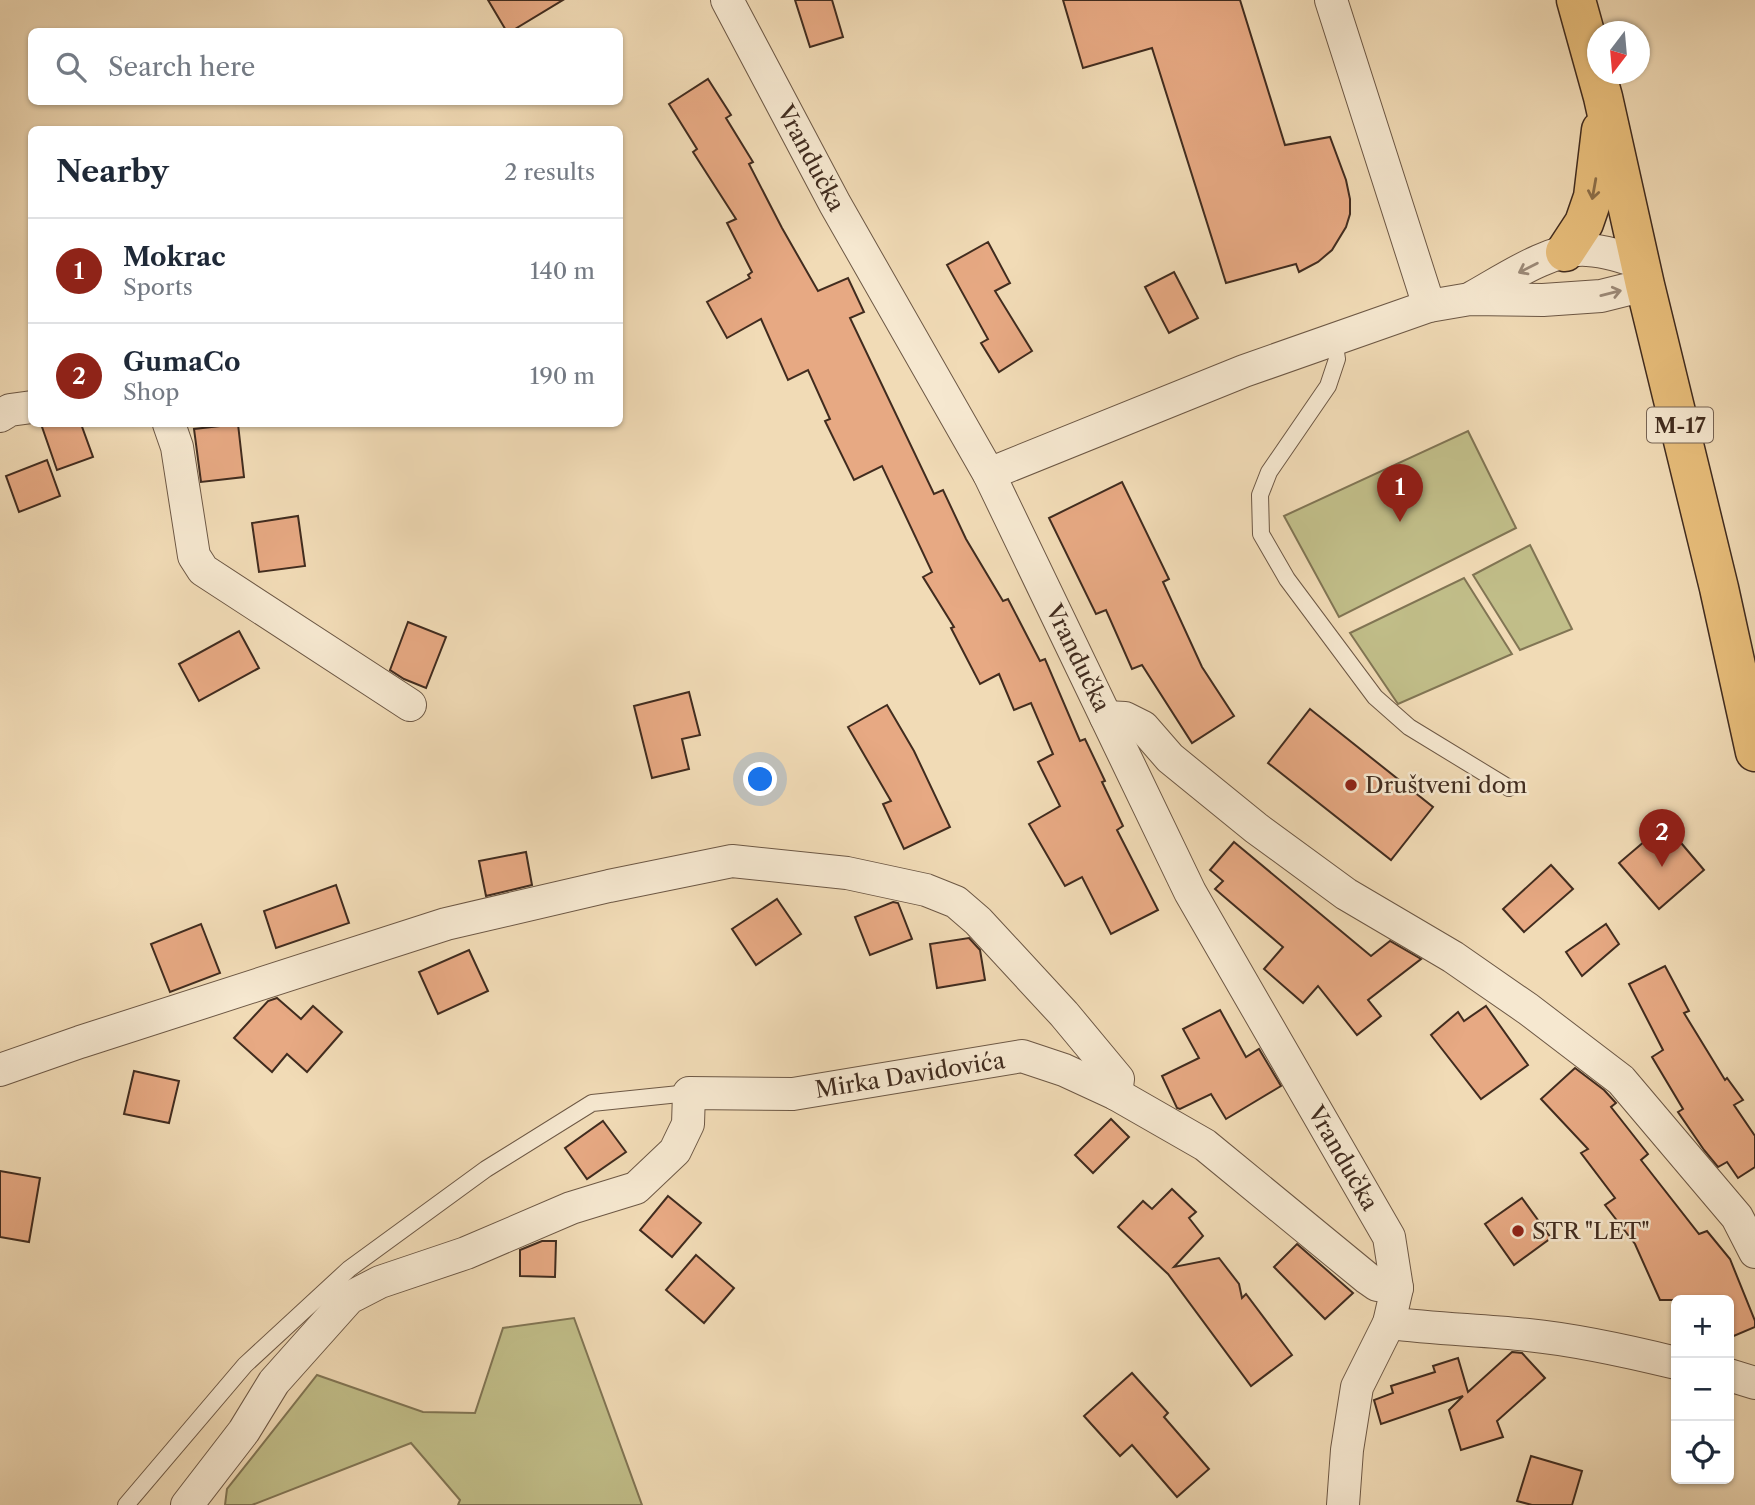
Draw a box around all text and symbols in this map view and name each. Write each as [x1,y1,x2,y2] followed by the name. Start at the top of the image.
[1587,21,1650,84] north arrow
[28,28,623,105] search box
[52,48,90,86] icon: search
[108,51,255,83] text: Search here
[771,99,851,217] street label: Vrandučka
[56,153,169,190] text: Nearby
[504,158,595,186] text: 2 results
[1587,177,1600,200] one-way arrow
[123,241,226,273] text: Mokrac
[74,257,84,285] text: 1
[530,257,595,285] text: 140 m
[1518,261,1539,275] one-way arrow
[123,273,193,301] text: Sports
[1599,286,1622,300] one-way arrow
[123,346,240,378] text: GumaCo
[72,362,86,390] text: 2
[530,362,595,390] text: 190 m
[123,378,179,406] text: Shop
[1647,408,1713,442] road number: M-17
[1377,464,1423,522] pin: 1
[1039,599,1116,717] street label: Vrandučka
[743,762,777,796] your location
[1365,771,1527,799] place label: Društveni dom
[1343,777,1359,793] marker: Društveni dom
[1639,809,1685,867] pin: 2
[813,1046,1008,1104] street label: Mirka Davidovića
[1301,1100,1385,1216] street label: Vrandučka
[1532,1217,1650,1245] place label: STR "LET"
[1510,1223,1526,1239] marker: STR "LET"
[1671,1295,1734,1484] map controls
[1671,1295,1734,1358] button: +
[1671,1358,1734,1421] button: −
[1671,1421,1734,1484] button: locate

